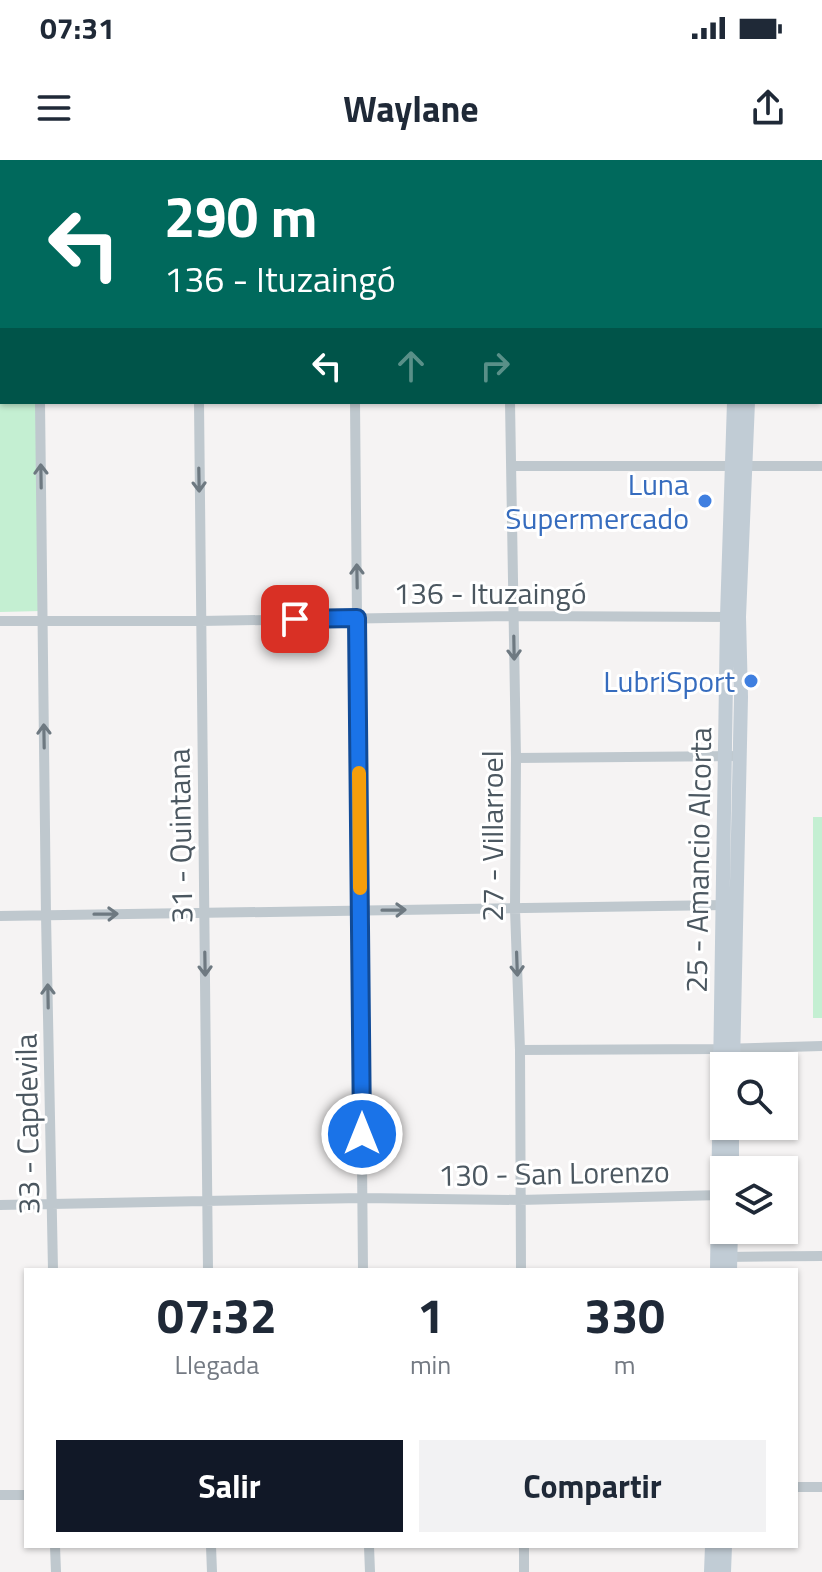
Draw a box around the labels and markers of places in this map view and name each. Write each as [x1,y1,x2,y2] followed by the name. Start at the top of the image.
[505,461,689,541] place label: Luna Supermercado
[696,492,714,510] marker: Luna Supermercado
[261,585,329,653] pin
[603,658,735,704] place label: LubriSport
[742,672,760,690] marker: LubriSport

